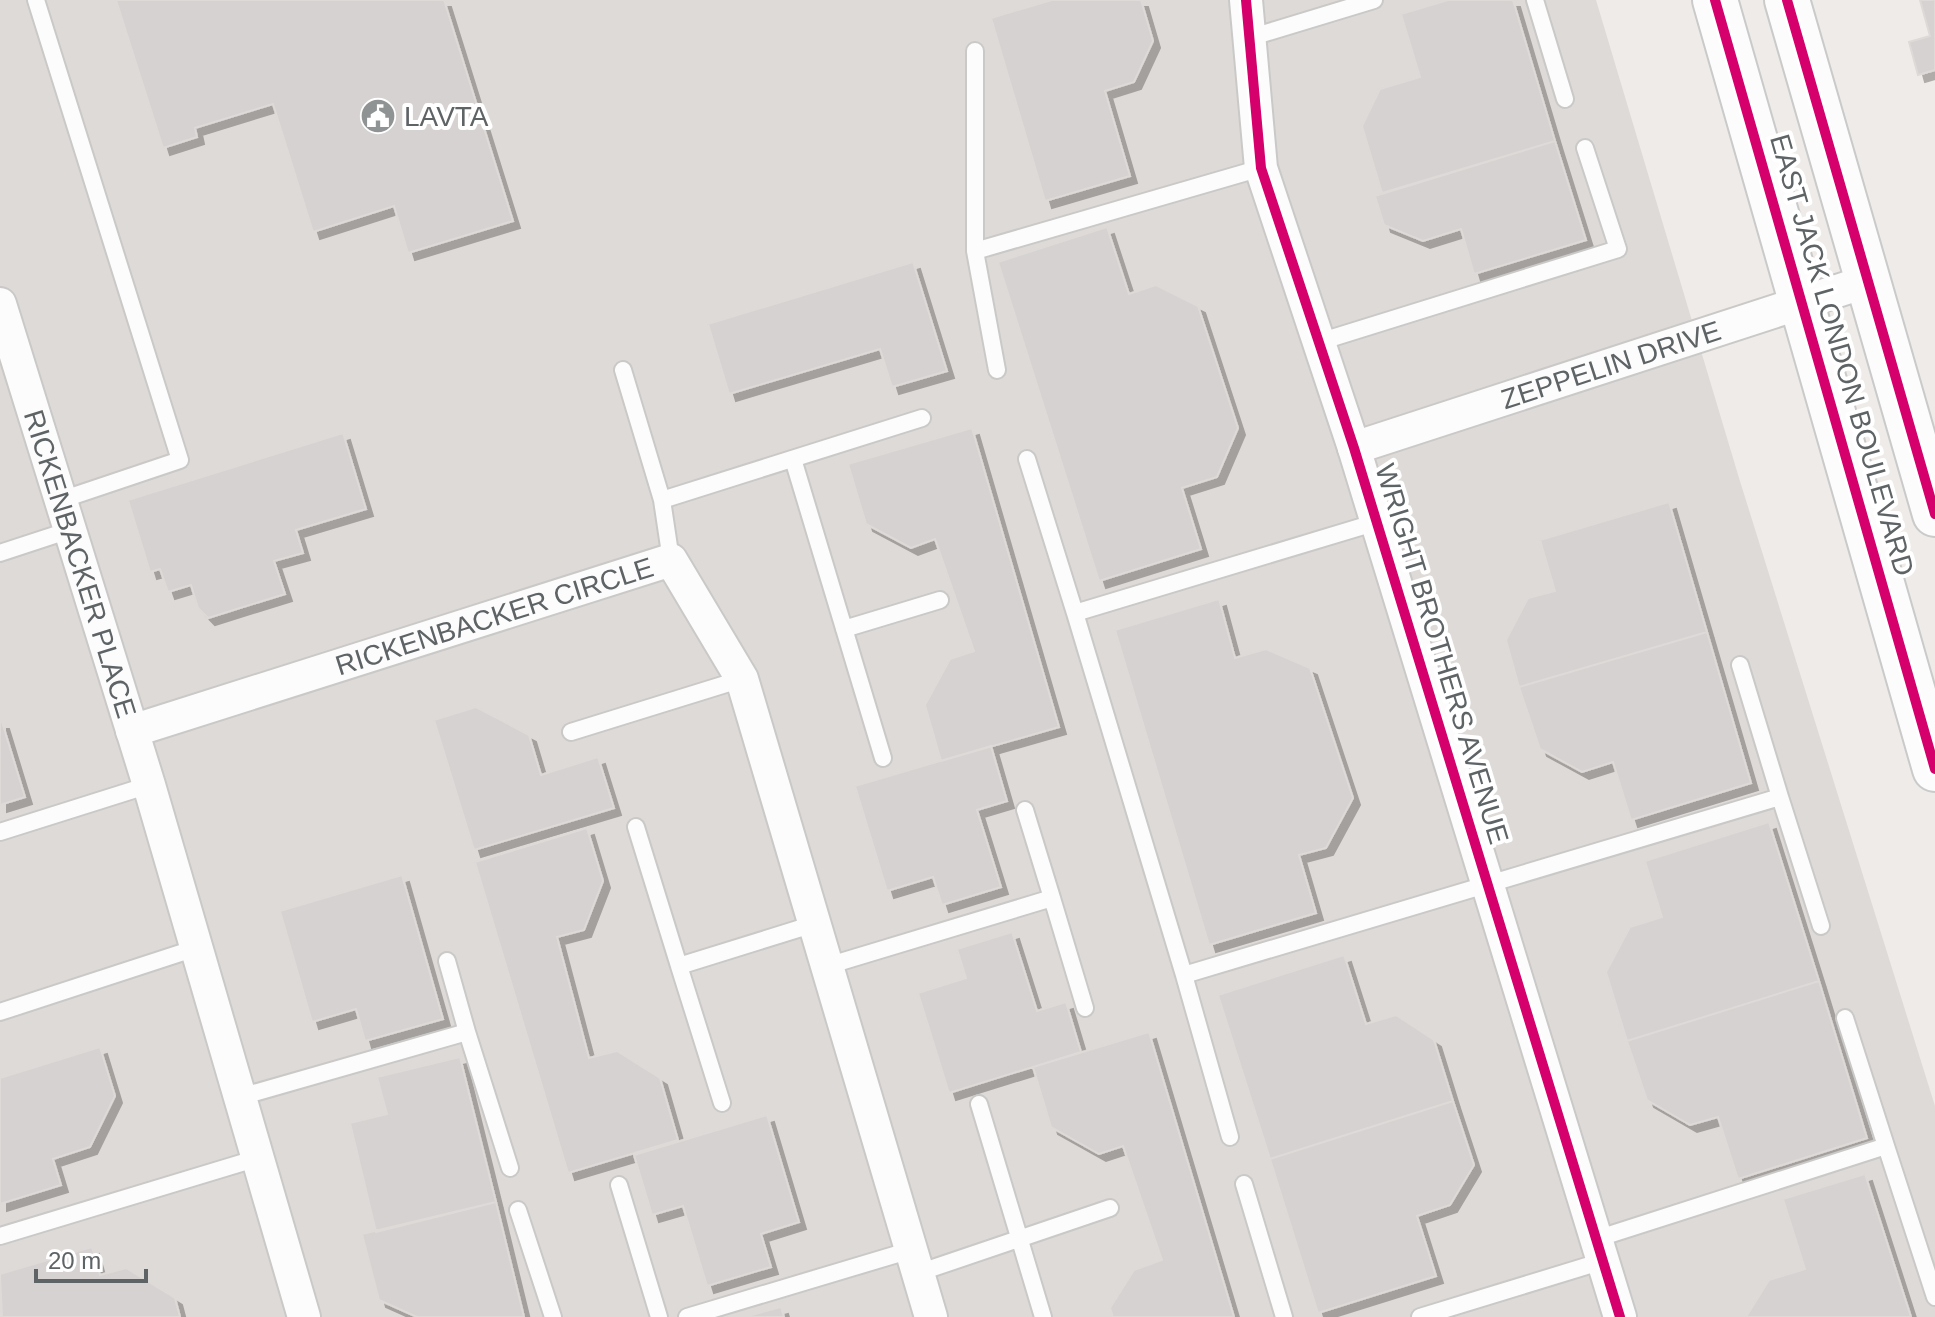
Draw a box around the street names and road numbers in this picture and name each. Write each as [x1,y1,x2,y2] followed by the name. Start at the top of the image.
[1764,131,1920,579] street label: EAST JACK LONDON BOULEVARD
[1497,314,1724,415] street label: ZEPPELIN DRIVE
[18,406,143,722] street label: RICKENBACKER PLACE
[1369,460,1515,848] street label: WRIGHT BROTHERS AVENUE
[331,551,657,681] street label: RICKENBACKER CIRCLE

